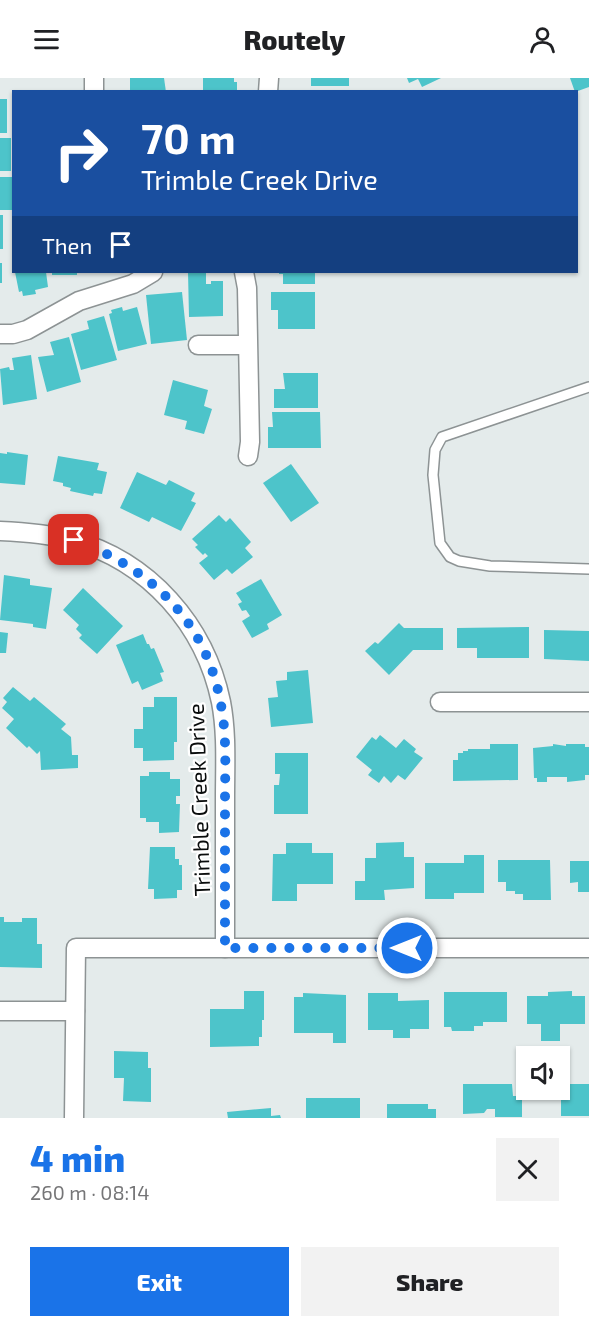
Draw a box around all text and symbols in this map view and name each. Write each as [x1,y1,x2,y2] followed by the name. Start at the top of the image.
[30,23,63,56] icon: menu
[244,23,345,55] text: Routely
[526,23,559,56] icon: person
[141,112,236,162] text: 70 m
[42,114,120,192] icon: right
[141,163,378,195] text: Trimble Creek Drive
[104,228,137,261] icon: arrive
[42,232,92,258] text: Then
[48,514,99,565] pin
[57,523,90,556] icon: arrive
[182,703,214,897] street label: Trimble Creek Drive
[375,916,439,980] position arrow
[516,1046,570,1100] map controls
[516,1046,570,1100] button: sound
[30,1136,125,1179] text: 4 min
[496,1138,559,1201] button: close
[30,1180,150,1204] text: 260 m · 08:14
[30,1247,289,1316] button: Exit
[301,1247,559,1316] button: Share

